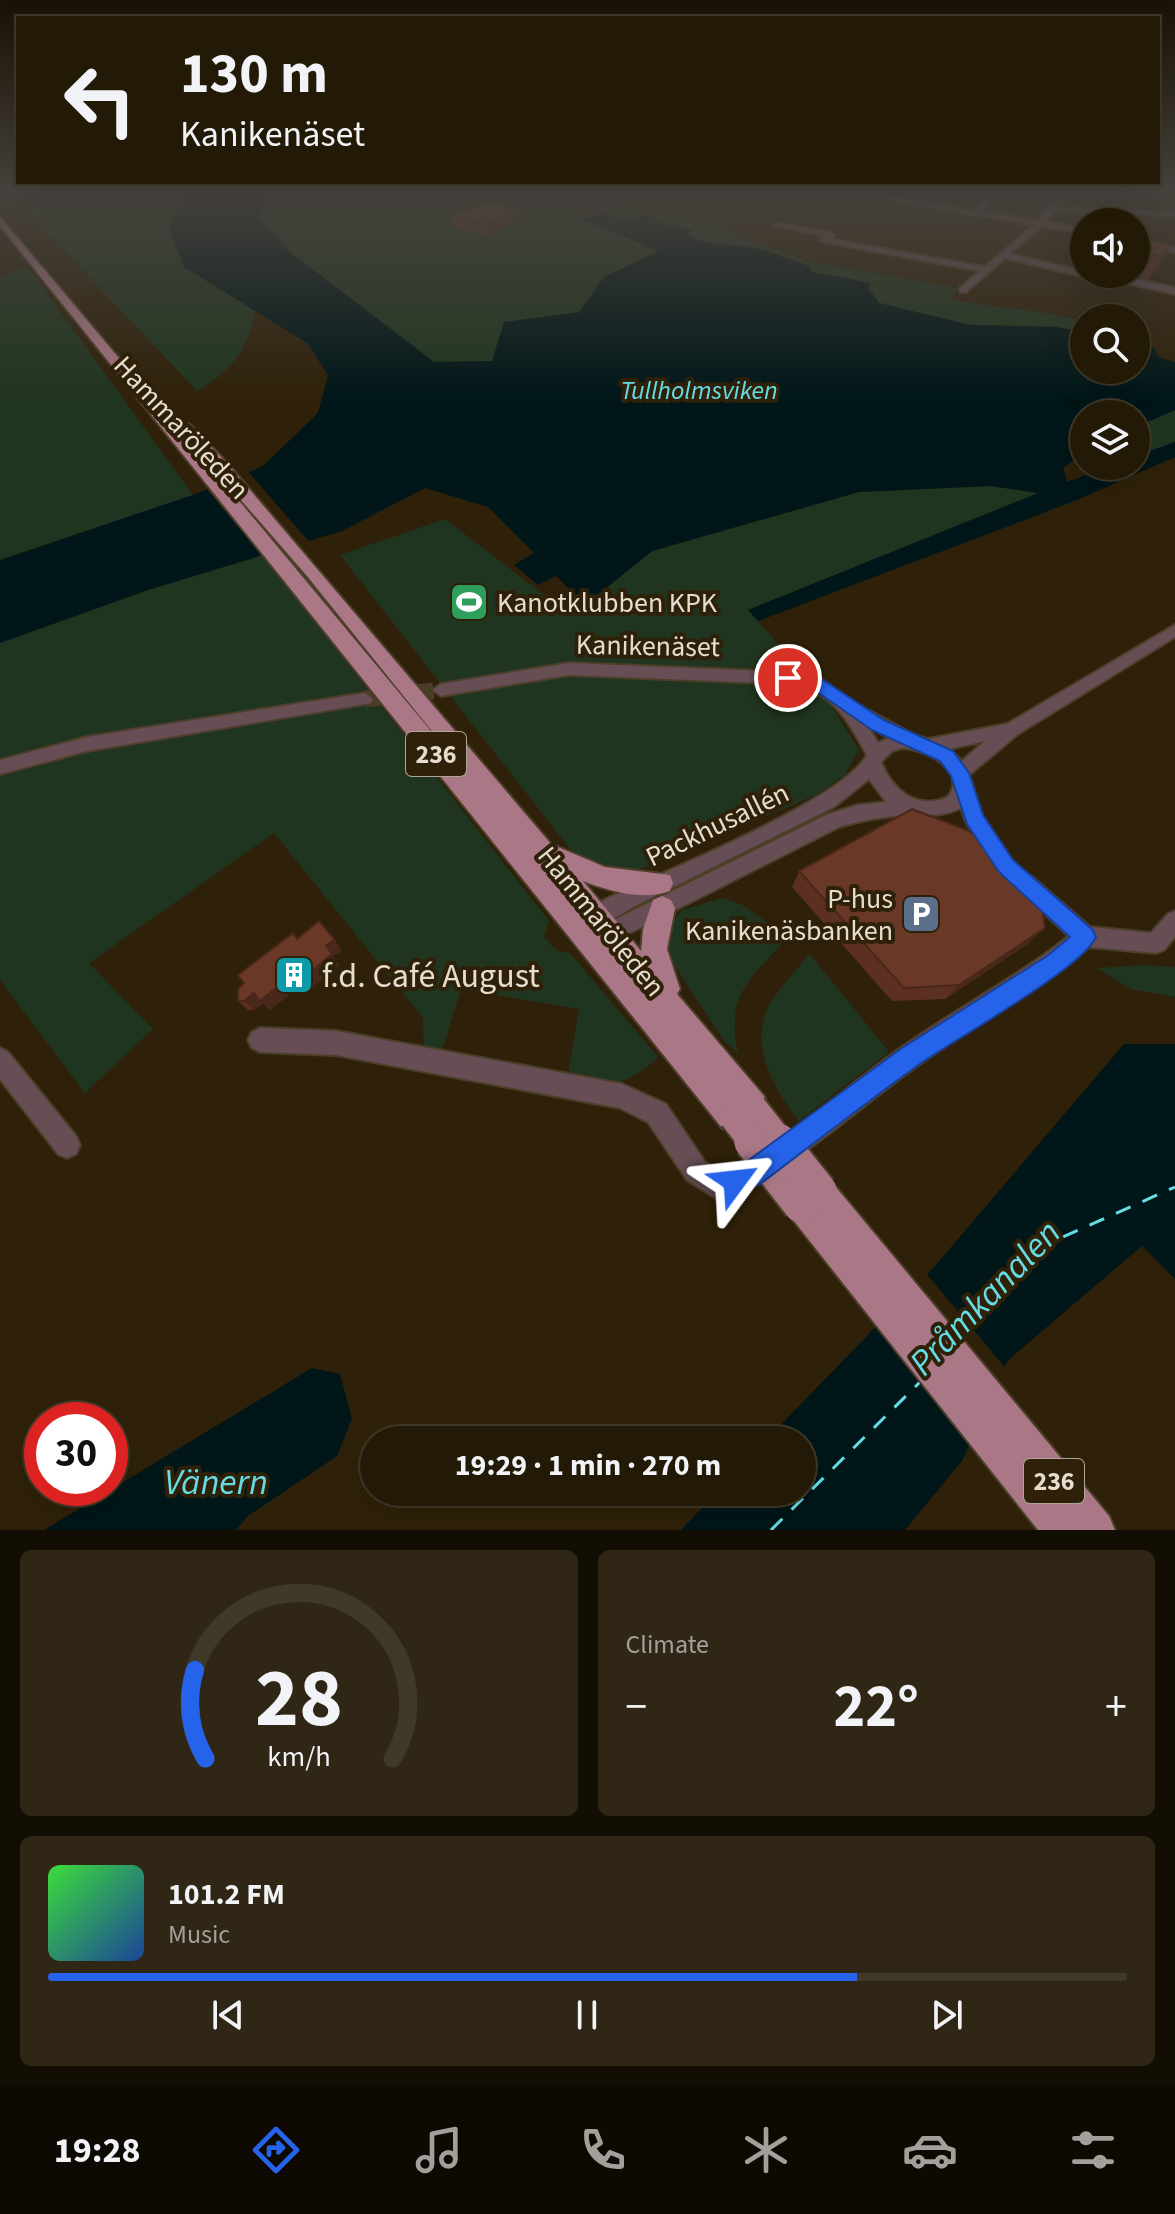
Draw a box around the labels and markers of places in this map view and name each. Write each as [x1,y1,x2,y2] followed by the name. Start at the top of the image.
[448,581,490,623] sports icon: Kanotklubben KPK
[497,583,718,623] place label: Kanotklubben KPK
[754,644,822,712] pin
[685,879,893,951] place label: P-hus Kanikenäsbanken
[900,893,942,935] parking icon: P-hus Kanikenäsbanken
[322,952,540,1001] place label: f.d. Café August
[273,954,315,996] building icon: f.d. Café August

